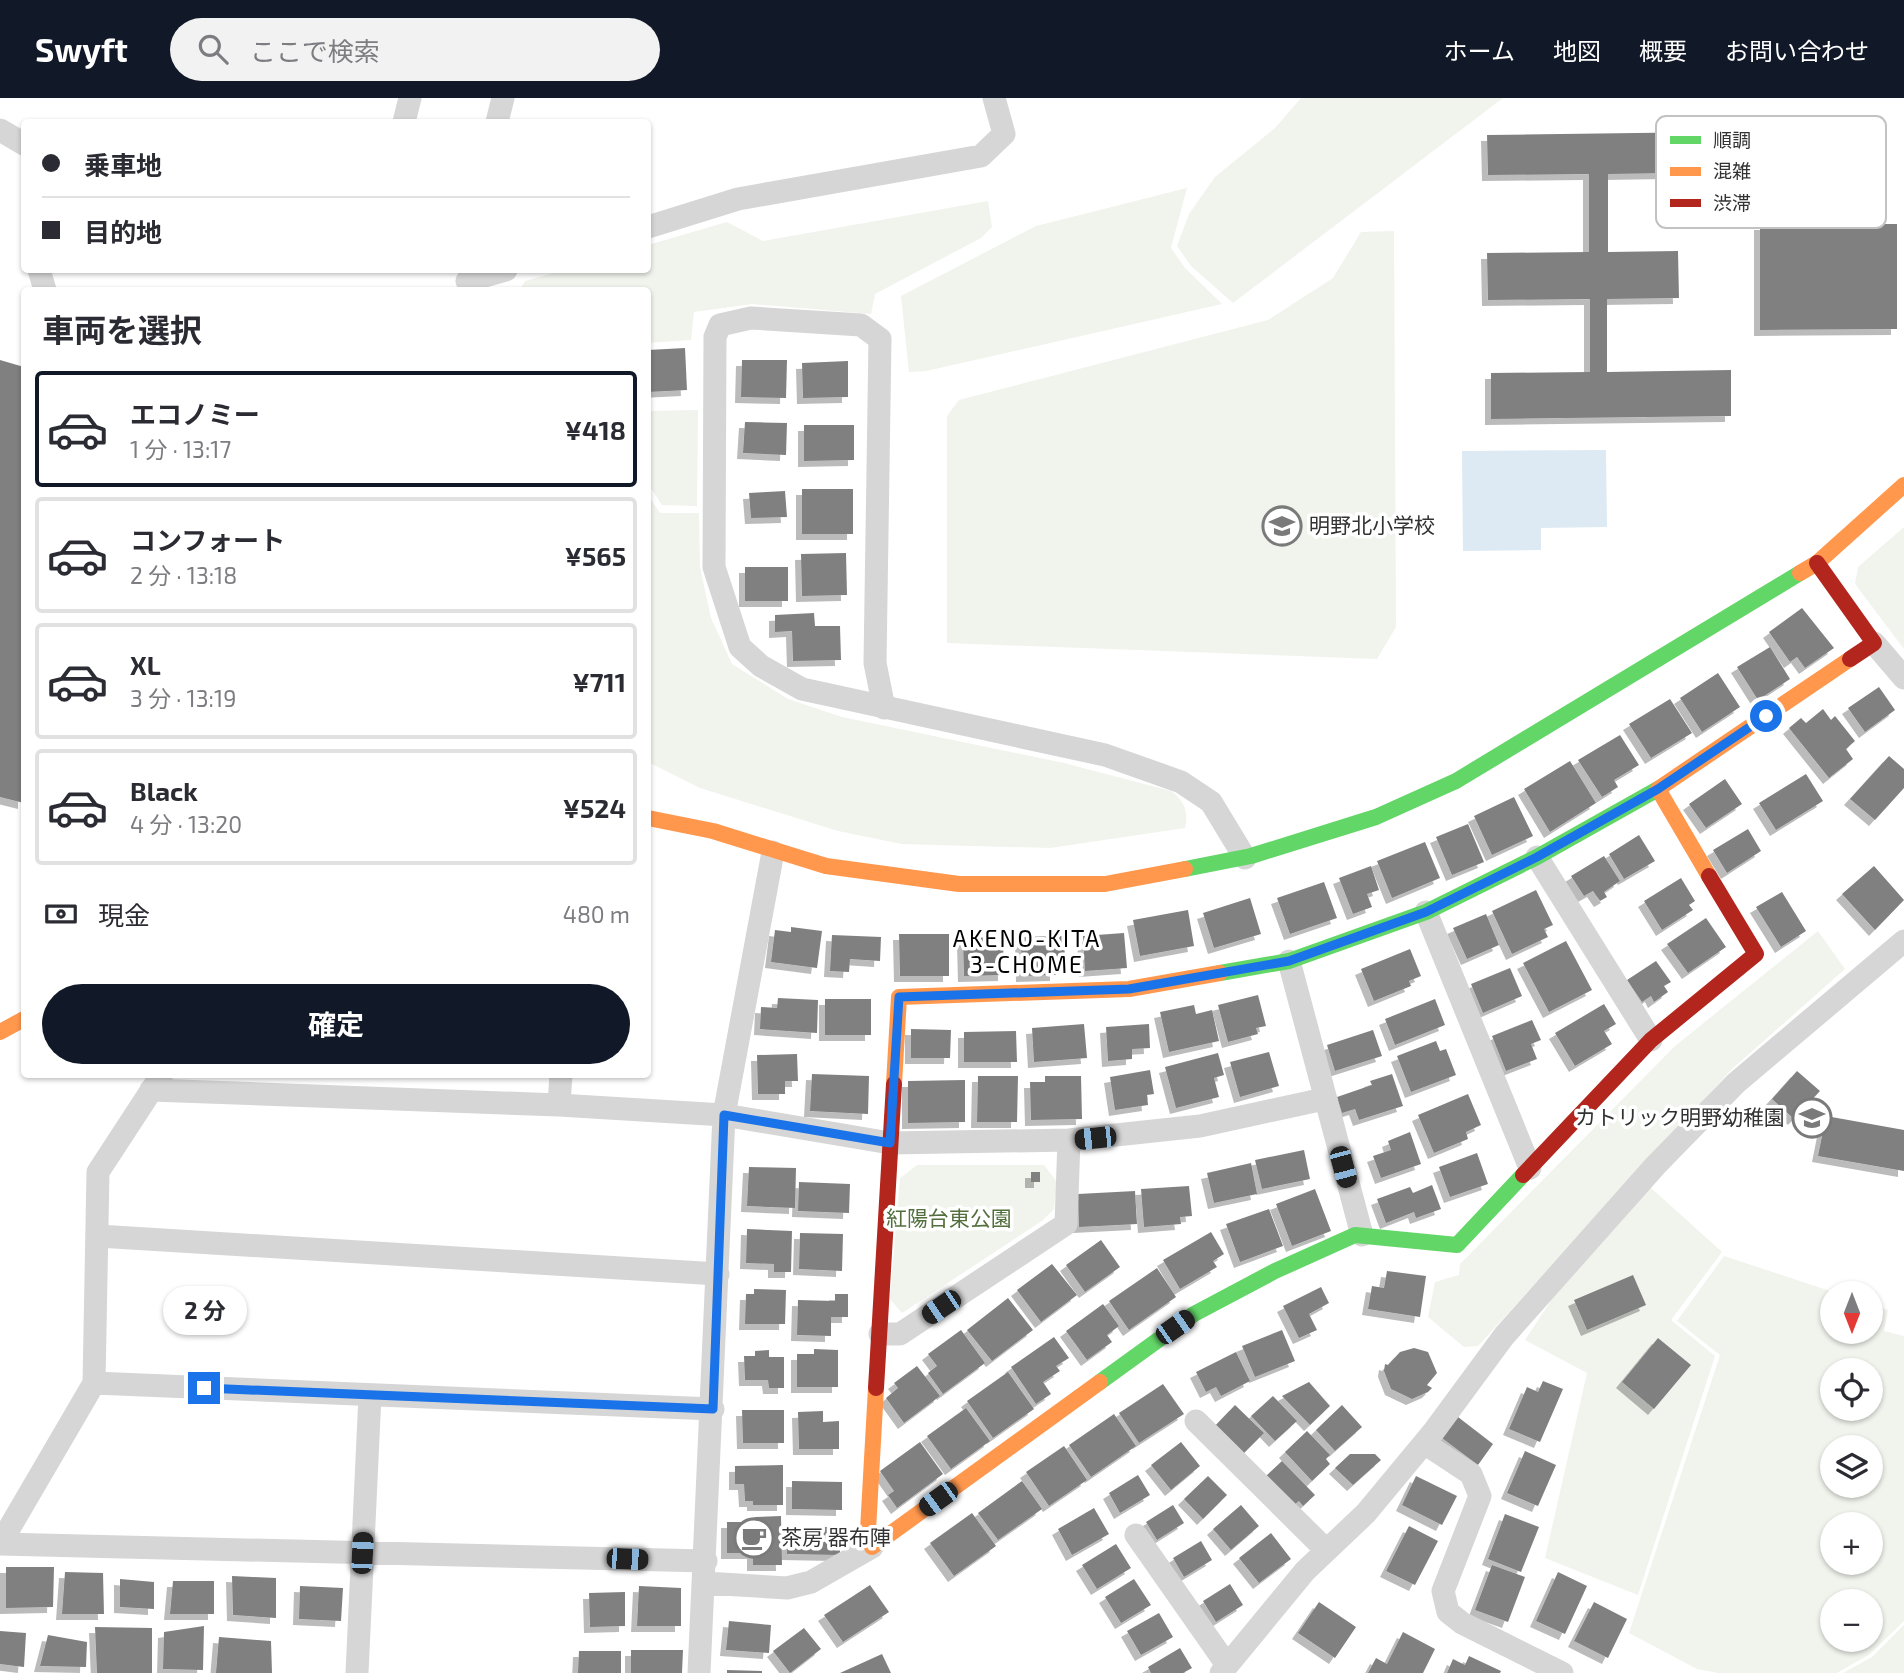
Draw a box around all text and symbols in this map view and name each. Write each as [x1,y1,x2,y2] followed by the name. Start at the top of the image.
[170,18,660,81] search box
[35,29,128,69] text: Swyft
[194,30,232,68] icon: search
[250,35,380,66] text: ここで検索
[1444,36,1515,65] text: ホーム
[1553,36,1601,65] text: 地図
[1639,36,1687,65] text: 概要
[1725,36,1869,65] text: お問い合わせ
[1656,116,1886,228] legend
[1713,128,1751,151] text: 順調
[84,149,162,180] text: 乗車地
[1713,159,1751,182] text: 混雑
[1713,191,1751,214] text: 渋滞
[84,216,162,247] text: 目的地
[42,310,202,348] text: 車両を選択
[46,398,109,461] icon: car
[130,398,260,429] text: エコノミー
[565,414,626,445] text: ¥418
[130,435,231,463] text: 1 分 · 13:17
[1261,505,1303,547] school or university icon: 明野北小学校
[1309,512,1435,537] place label: 明野北小学校
[46,524,109,587] icon: car
[130,524,285,555] text: コンフォート
[565,540,626,571] text: ¥565
[130,561,237,589] text: 2 分 · 13:18
[130,649,161,680] text: XL
[46,650,109,713] icon: car
[573,666,626,697] text: ¥711
[130,684,236,712] text: 3 分 · 13:19
[1750,700,1782,732] route start
[130,775,198,806] text: Black
[46,776,109,839] icon: car
[563,792,626,823] text: ¥524
[130,810,242,838] text: 4 分 · 13:20
[42,895,80,933] icon: cash
[98,899,150,930] text: 現金
[563,900,630,928] text: 480 m
[953,924,1101,978] district label: AKENO-KITA 3-CHOME
[42,984,630,1064] button: 確定
[1791,1097,1833,1139] school or university icon: カトリック明野幼稚園
[1575,1104,1785,1129] place label: カトリック明野幼稚園
[1074,1125,1117,1151] car
[1328,1144,1359,1190] car
[886,1205,1012,1230] park label: 紅陽台東公園
[1820,1281,1883,1344] north arrow
[1820,1281,1883,1652] map controls
[162,1286,246,1336] callout: 2 分
[918,1287,965,1327] car
[184,1296,226,1324] text: 2 分
[1152,1306,1199,1348] car
[1820,1358,1883,1421] button: locate
[188,1372,220,1404] route end
[1820,1435,1883,1498] button: layers
[915,1478,962,1520] car
[1820,1512,1883,1575] button: +
[733,1517,775,1559] cafe icon: 茶房 器布陣
[781,1524,891,1549] place label: 茶房 器布陣
[351,1531,374,1575] car
[606,1548,649,1570] car
[1820,1589,1883,1652] button: −

